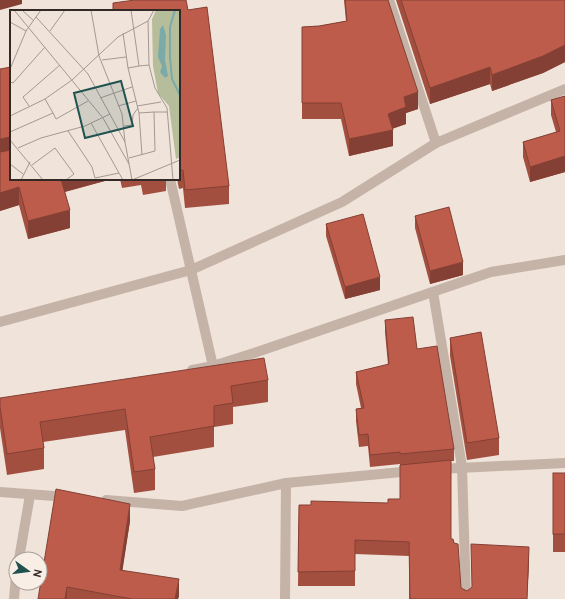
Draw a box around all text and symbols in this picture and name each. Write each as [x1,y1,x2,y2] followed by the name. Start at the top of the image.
[10,10,180,180] inset map
[8,551,48,591] north arrow
[29,568,44,579] text: N

